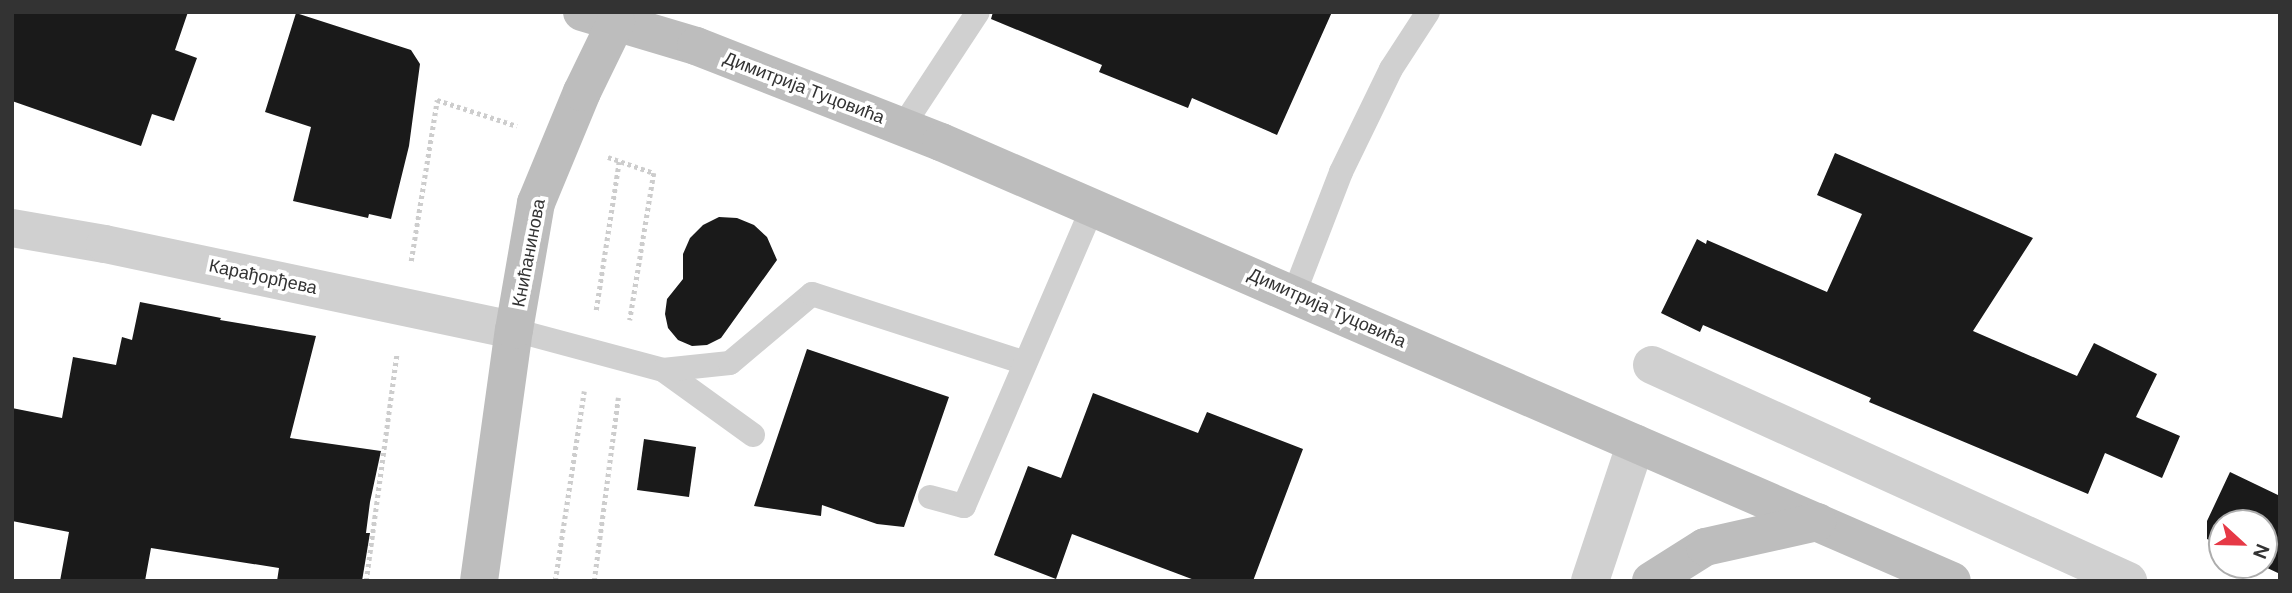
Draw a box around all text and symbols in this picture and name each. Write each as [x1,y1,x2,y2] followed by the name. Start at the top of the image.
[721,47,887,129] street label: Димитрија Туцовића
[508,197,550,309] street label: Книћанинова
[207,255,319,299] street label: Карађорђева
[1245,263,1409,353] street label: Димитрија Туцовића
[2208,509,2278,579] north arrow
[2247,540,2275,562] text: N

